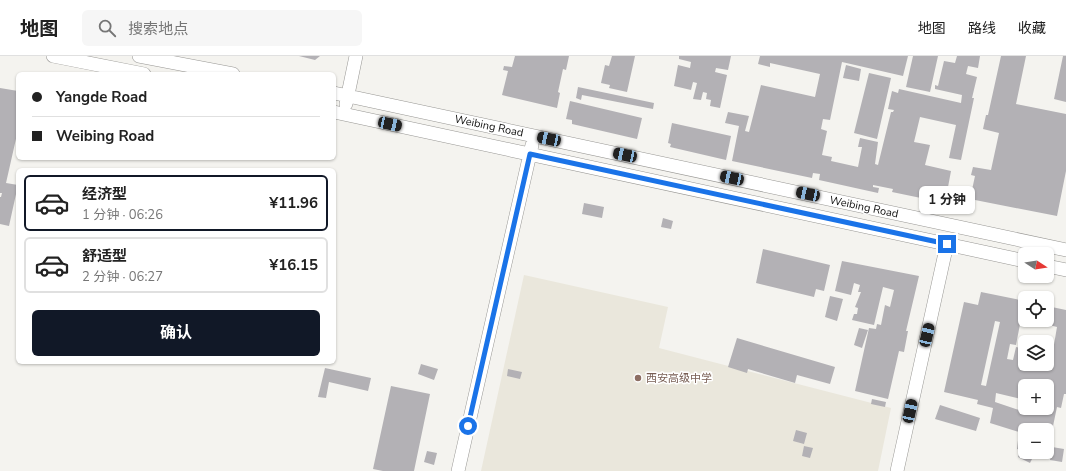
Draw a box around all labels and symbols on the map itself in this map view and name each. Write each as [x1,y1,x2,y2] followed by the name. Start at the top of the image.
[453,111,525,141] street label: Weibing Road
[377,116,403,132] car
[536,131,562,147] car
[612,147,638,163] car
[719,170,745,186] car
[795,186,821,202] car
[919,186,975,214] callout: 1 分钟
[828,192,900,222] street label: Weibing Road
[938,235,956,253] route end
[1018,247,1054,283] north arrow
[918,322,936,348] car
[646,371,712,386] place label: 西安高级中学
[633,373,643,383] marker: 西安高级中学
[902,398,918,424] car
[459,417,477,435] route start

